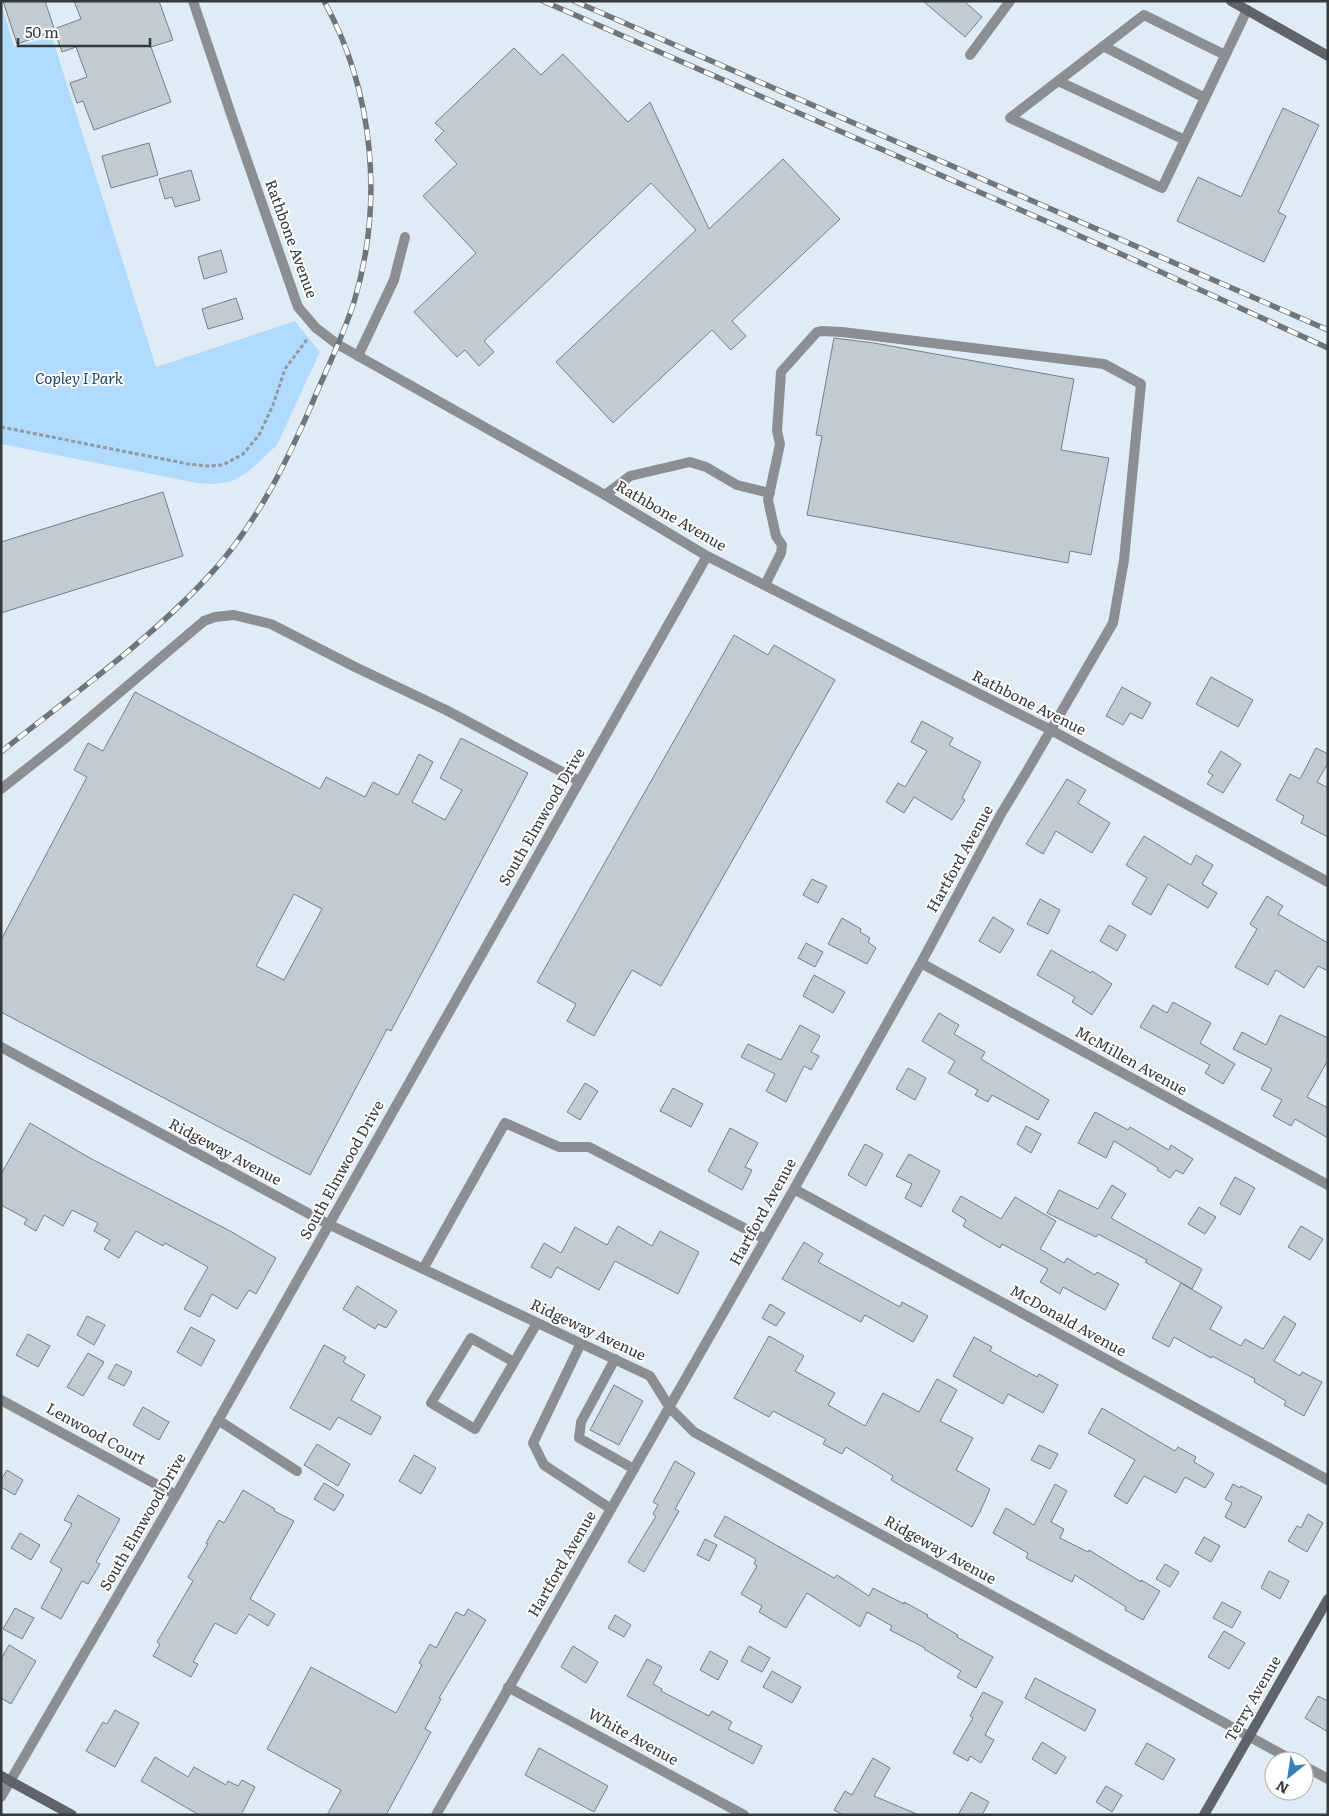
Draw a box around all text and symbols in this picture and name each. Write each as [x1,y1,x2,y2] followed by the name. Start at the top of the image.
[18,15,150,47] scale bar
[25,20,59,43] text: 50 m
[260,176,325,301] street label: Rathbone Avenue
[35,366,124,389] park label: Copley I Park
[612,474,732,556] street label: Rathbone Avenue
[969,663,1091,740] street label: Rathbone Avenue
[492,743,590,890] street label: South Elmwood Drive
[920,800,998,916] street label: Hartford Avenue
[1071,1019,1192,1100] street label: McMillen Avenue
[293,1095,389,1243] street label: South Elmwood Drive
[165,1111,287,1190] street label: Ridgeway Avenue
[723,1153,801,1269] street label: Hartford Avenue
[1006,1278,1131,1361] street label: McDonald Avenue
[527,1292,650,1366] street label: Ridgeway Avenue
[43,1396,151,1470] street label: Lenwood Court
[93,1448,191,1595] street label: South Elmwood Drive
[521,1505,601,1621] street label: Hartford Avenue
[880,1508,1001,1589] street label: Ridgeway Avenue
[1218,1651,1286,1746] street label: Terry Avenue
[584,1701,683,1770] street label: White Avenue
[1264,1751,1314,1801] north arrow
[1272,1776,1292,1800] text: N

